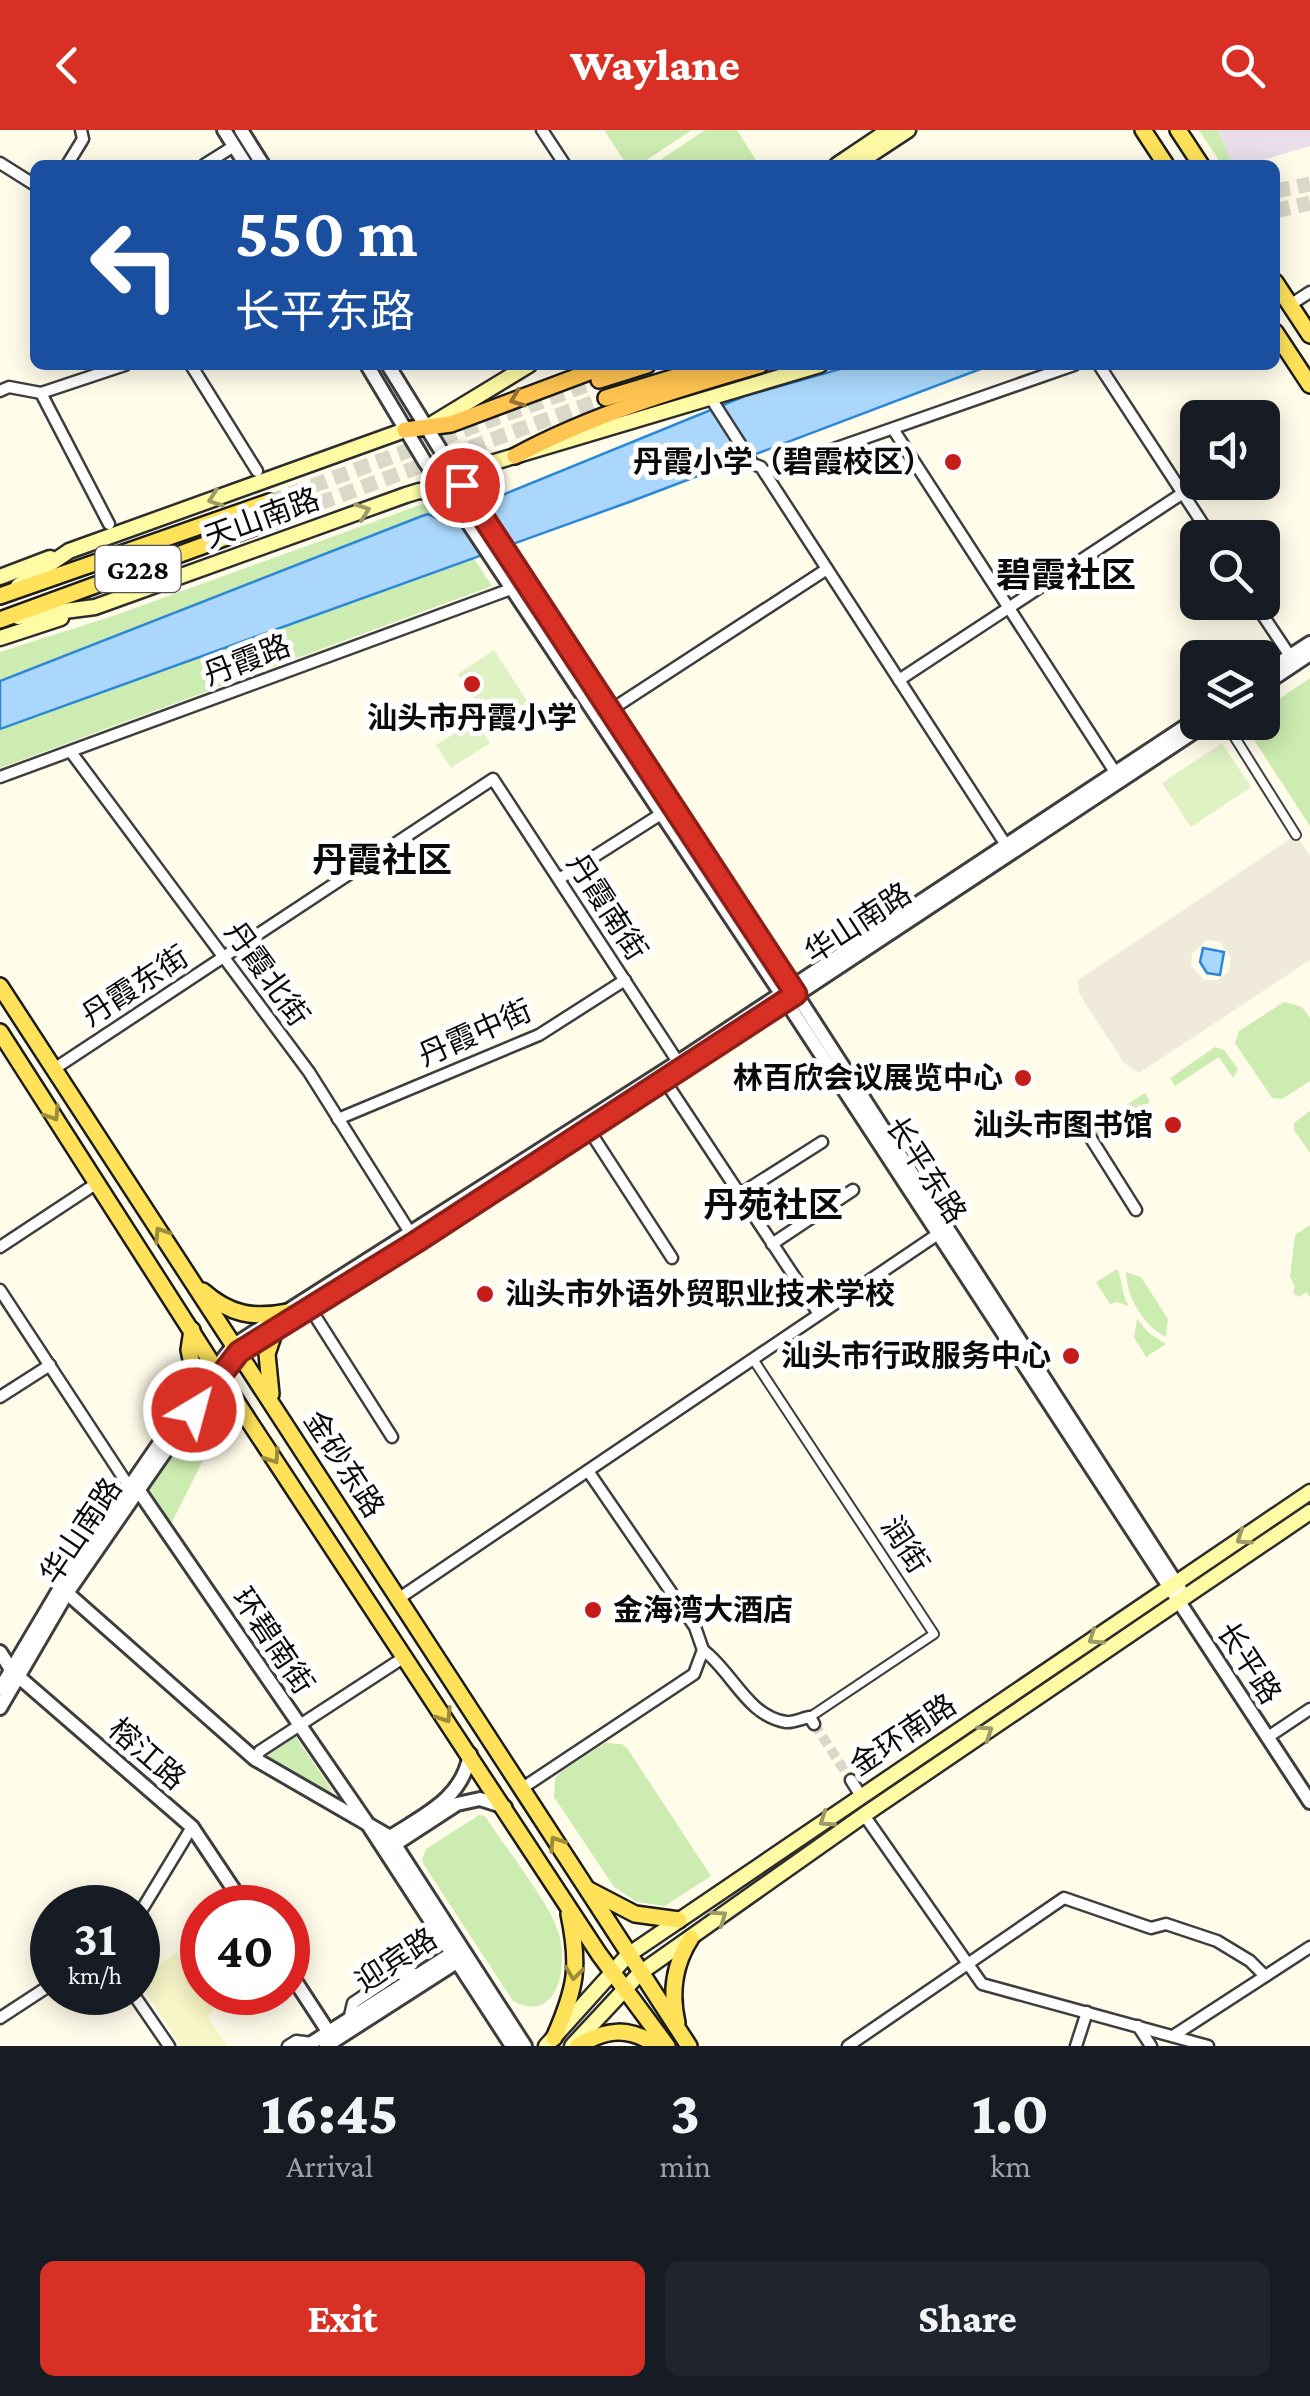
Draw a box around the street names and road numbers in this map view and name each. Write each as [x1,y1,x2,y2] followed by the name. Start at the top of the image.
[200,482,324,554] street label: 天山南路
[96,546,180,592] road number: G228
[199,628,295,691] street label: 丹霞路
[561,847,654,966] street label: 丹霞南街
[798,876,917,969] street label: 华山南路
[219,915,316,1032] street label: 丹霞北街
[75,939,194,1032] street label: 丹霞东街
[413,993,536,1072] street label: 丹霞中街
[880,1110,973,1229] street label: 长平东路
[298,1404,391,1523] street label: 金砂东路
[33,1472,128,1590] street label: 华山南路
[875,1511,936,1579] street label: 润街
[226,1582,321,1700] street label: 环碧南街
[1211,1616,1288,1709] street label: 长平路
[844,1687,962,1782] street label: 金环南路
[103,1712,192,1796] street label: 榕江路
[349,1921,442,1998] street label: 迎宾路

